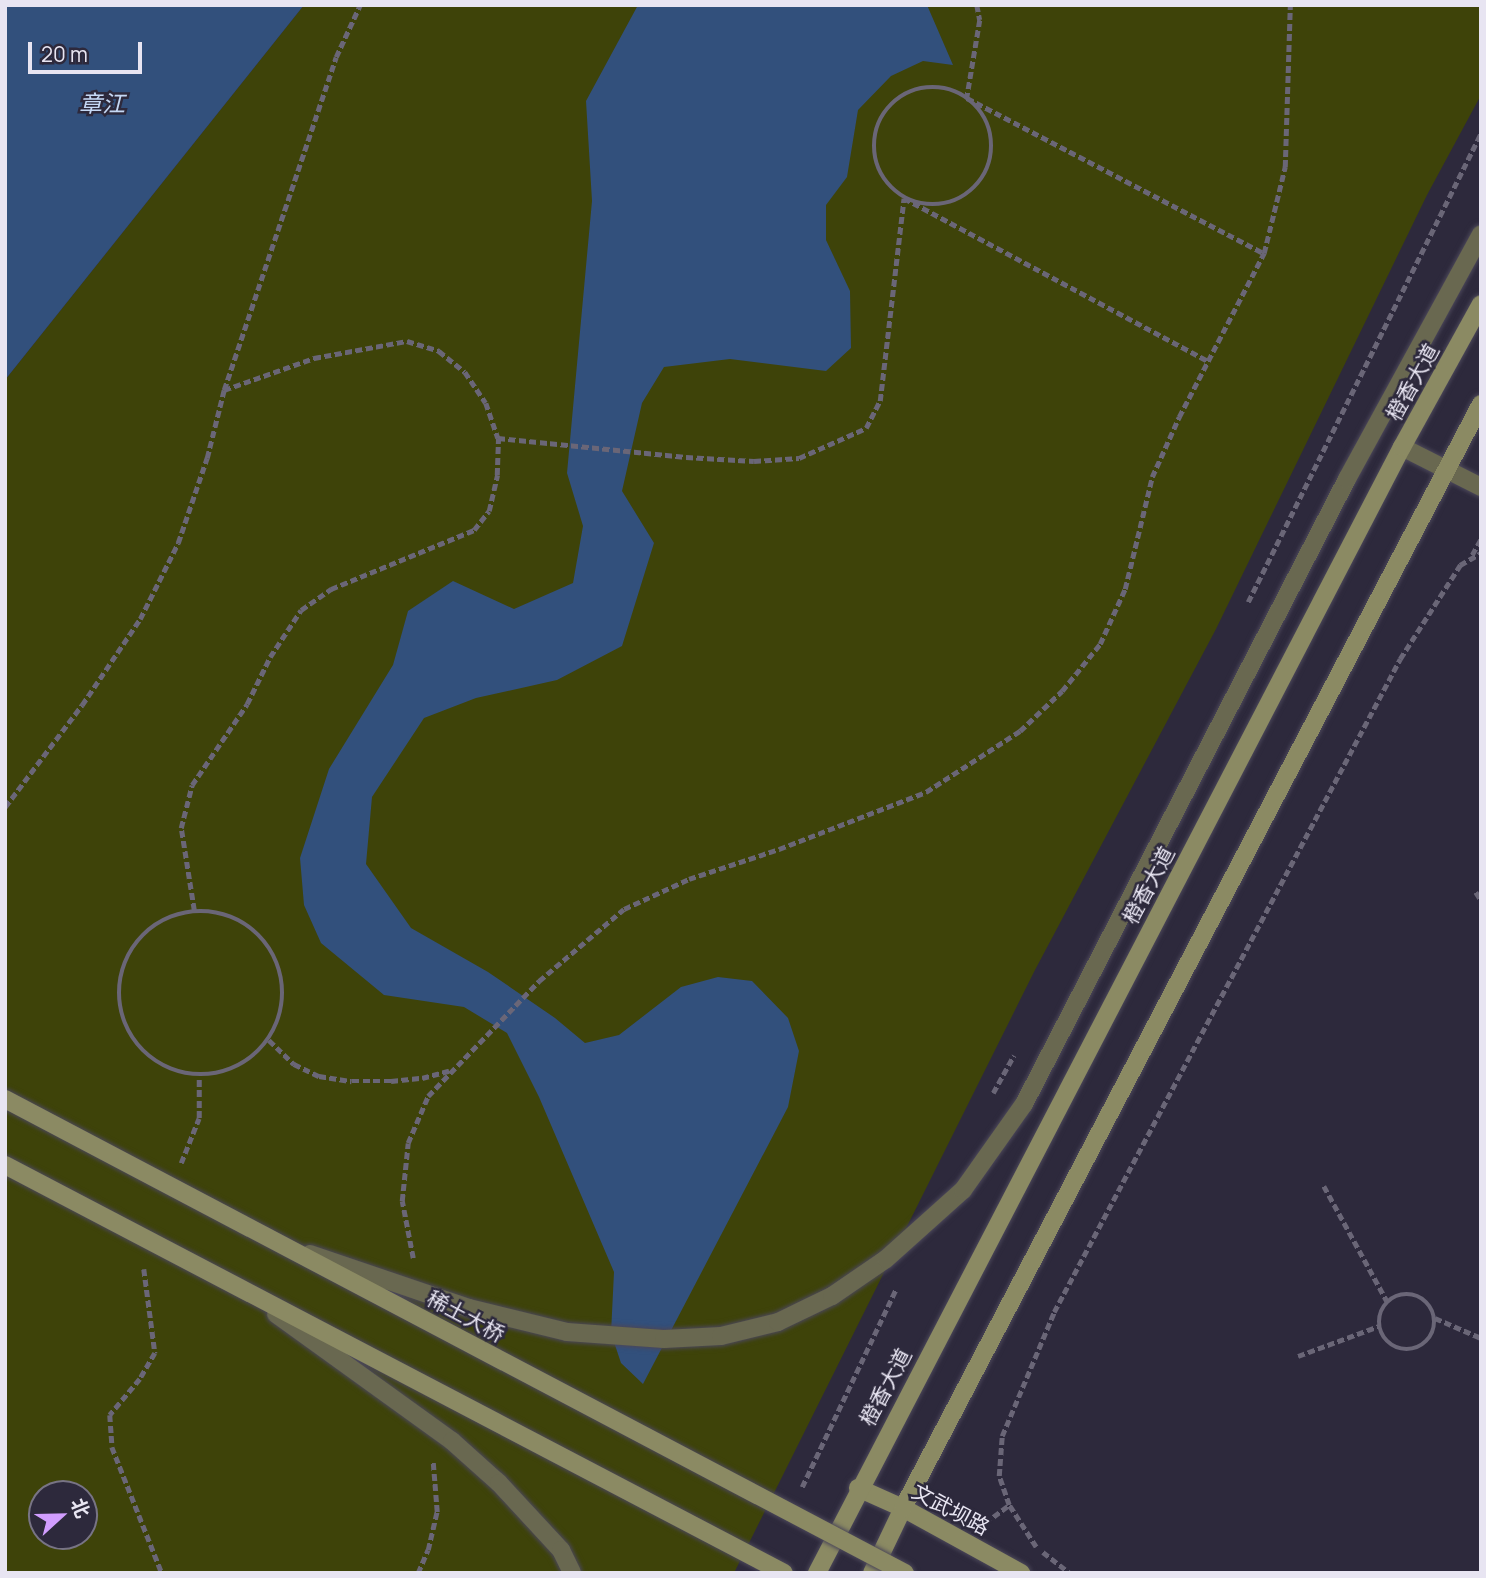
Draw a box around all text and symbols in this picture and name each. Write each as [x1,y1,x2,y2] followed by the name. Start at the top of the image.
[32,28,145,72] scale bar
[41,40,88,68] text: 20 m
[79,89,125,117] water label: 章江
[1381,339,1443,425] street label: 橙香大道
[1117,842,1179,928] street label: 橙香大道
[423,1285,509,1347] street label: 稀土大桥
[854,1344,916,1430] street label: 橙香大道
[908,1478,994,1540] street label: 文武坝路
[28,1480,98,1550] north arrow
[65,1494,96,1522] text: 北

